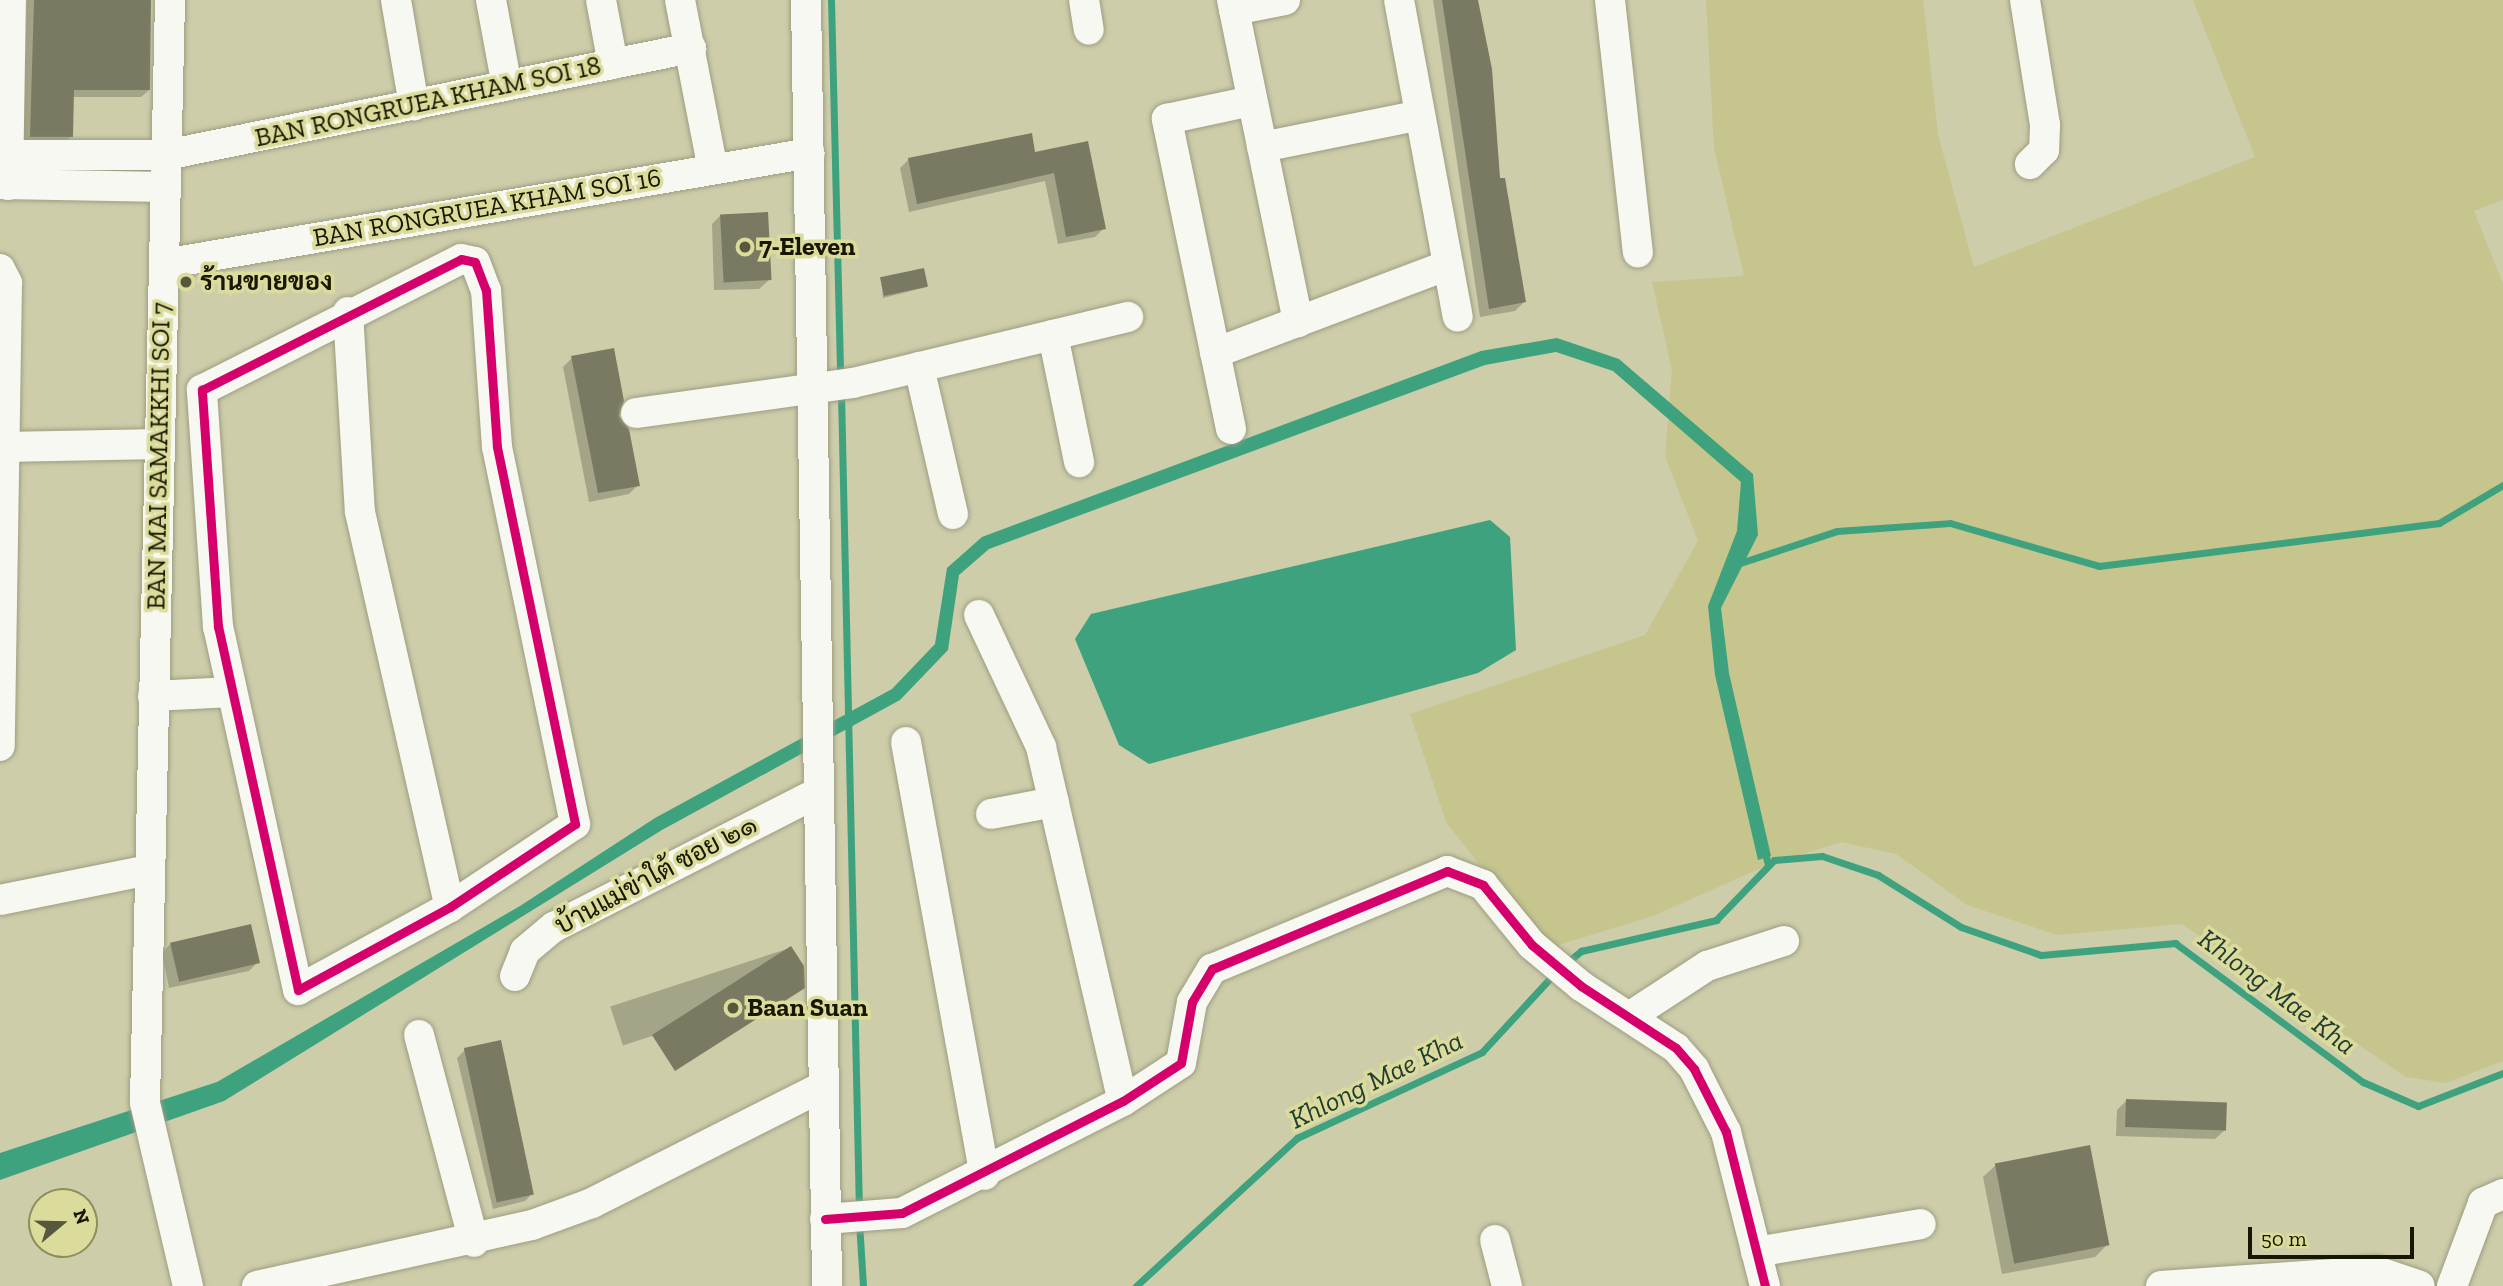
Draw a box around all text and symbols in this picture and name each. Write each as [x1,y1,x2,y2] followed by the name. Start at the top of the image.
[252,50,604,154] street label: BAN RONGRUEA KHAM SOI 18
[310,162,664,254] street label: BAN RONGRUEA KHAM SOI 16
[759,231,856,263] place label: 7-Eleven
[737,239,753,255] marker: 7-Eleven
[200,266,333,298] place label: ร้านขายของ
[178,274,194,290] marker: ร้านขายของ
[141,302,177,610] street label: BAN MAI SAMAKKHI SOI 7
[550,809,762,941] street label: บ้านแม่ข่าใต้ ซอย ๒๑
[2192,922,2362,1062] water label: Khlong Mae Kha
[747,992,868,1024] place label: Baan Suan
[725,1000,741,1016] marker: Baan Suan
[1284,1024,1468,1136] water label: Khlong Mae Kha
[28,1188,98,1258] north arrow
[68,1206,95,1227] text: N
[2251,1212,2417,1256] scale bar
[2261,1226,2307,1251] text: 50 m

